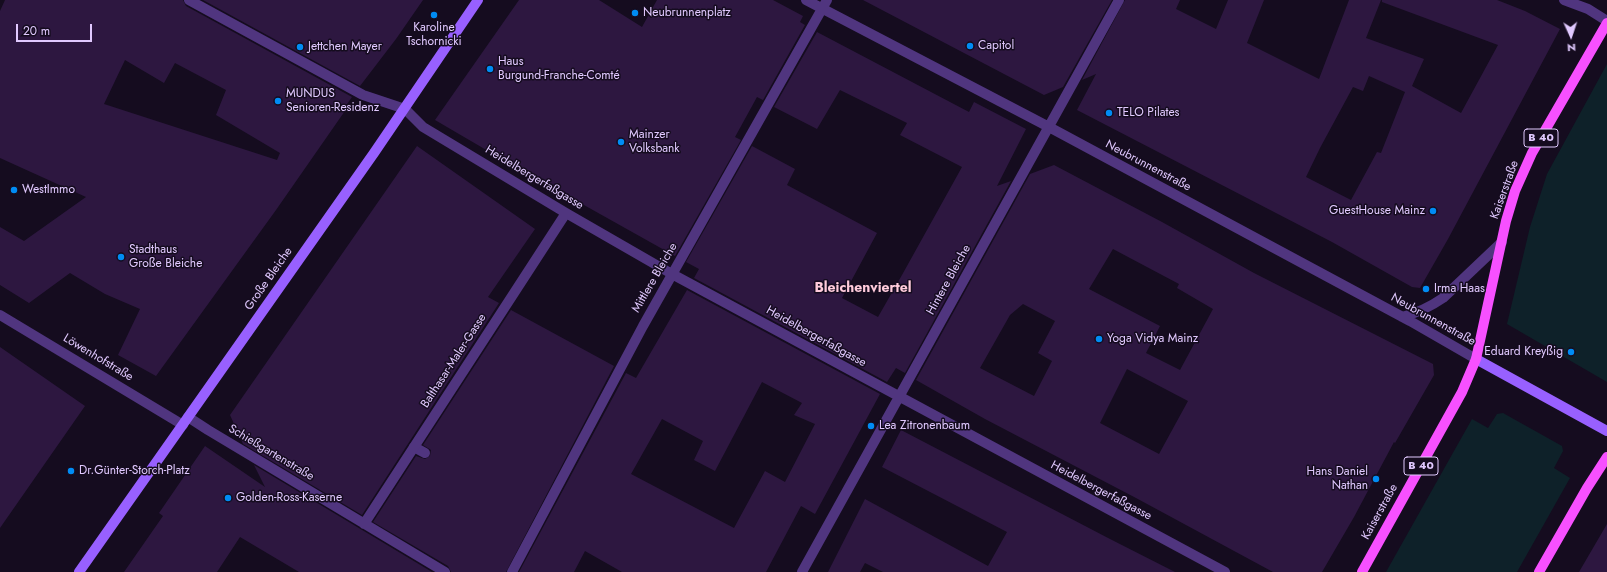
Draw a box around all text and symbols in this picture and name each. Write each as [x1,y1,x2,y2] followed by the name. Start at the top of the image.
[643,6,731,20] place label: Neubrunnenplatz
[630,8,640,18] marker: Neubrunnenplatz
[429,10,439,20] marker: Karoline Tschornicki
[18,16,94,42] scale bar
[1551,16,1591,56] north arrow
[406,21,462,49] place label: Karoline Tschornicki
[23,22,50,40] text: 20 m
[978,39,1014,53] place label: Capitol
[308,40,382,54] place label: Jettchen Mayer
[1567,40,1576,56] text: N
[965,41,975,51] marker: Capitol
[295,42,305,52] marker: Jettchen Mayer
[498,55,620,83] place label: Haus Burgund-Franche-Comté
[485,64,495,74] marker: Haus Burgund-Franche-Comté
[286,87,379,115] place label: MUNDUS Senioren-Residenz
[273,96,283,106] marker: MUNDUS Senioren-Residenz
[1117,106,1179,120] place label: TELO Pilates
[1104,108,1114,118] marker: TELO Pilates
[629,128,680,156] place label: Mainzer Volksbank
[1524,129,1558,147] road number: B 40
[616,137,626,147] marker: Mainzer Volksbank
[1103,137,1193,195] street label: Neubrunnenstraße
[482,143,586,213] street label: Heidelbergerfaßgasse
[1488,159,1522,221] street label: Kaiserstraße
[22,183,75,197] place label: WestImmo
[9,185,19,195] marker: WestImmo
[1329,204,1425,218] place label: GuestHouse Mainz
[1428,206,1438,216] marker: GuestHouse Mainz
[629,241,681,315] street label: Mittlere Bleiche
[129,243,202,271] place label: Stadthaus Große Bleiche
[924,243,974,317] street label: Hintere Bleiche
[242,245,296,313] street label: Große Bleiche
[116,252,126,262] marker: Stadthaus Große Bleiche
[814,281,912,297] district label: Bleichenviertel
[1434,282,1485,296] place label: Irma Haas
[1421,284,1431,294] marker: Irma Haas
[1388,291,1478,349] street label: Neubrunnenstraße
[763,304,869,370] street label: Heidelbergerfaßgasse
[418,311,490,411] street label: Balthasar-Maler-Gasse
[60,331,136,385] street label: Löwenhofstraße
[1107,332,1198,346] place label: Yoga Vidya Mainz
[1094,334,1104,344] marker: Yoga Vidya Mainz
[1484,345,1563,359] place label: Eduard Kreyßig
[1566,347,1576,357] marker: Eduard Kreyßig
[879,419,970,433] place label: Lea Zitronenbaum
[866,421,876,431] marker: Lea Zitronenbaum
[226,422,316,484] street label: Schießgartenstraße
[1404,457,1438,475] road number: B 40
[1048,458,1154,524] street label: Heidelbergerfaßgasse
[79,464,190,478] place label: Dr.Günter-Storch-Platz
[1307,465,1368,493] place label: Hans Daniel Nathan
[66,466,76,476] marker: Dr.Günter-Storch-Platz
[1371,474,1381,484] marker: Hans Daniel Nathan
[1359,482,1401,542] street label: Kaiserstraße
[236,491,342,505] place label: Golden-Ross-Kaserne
[223,493,233,503] marker: Golden-Ross-Kaserne

